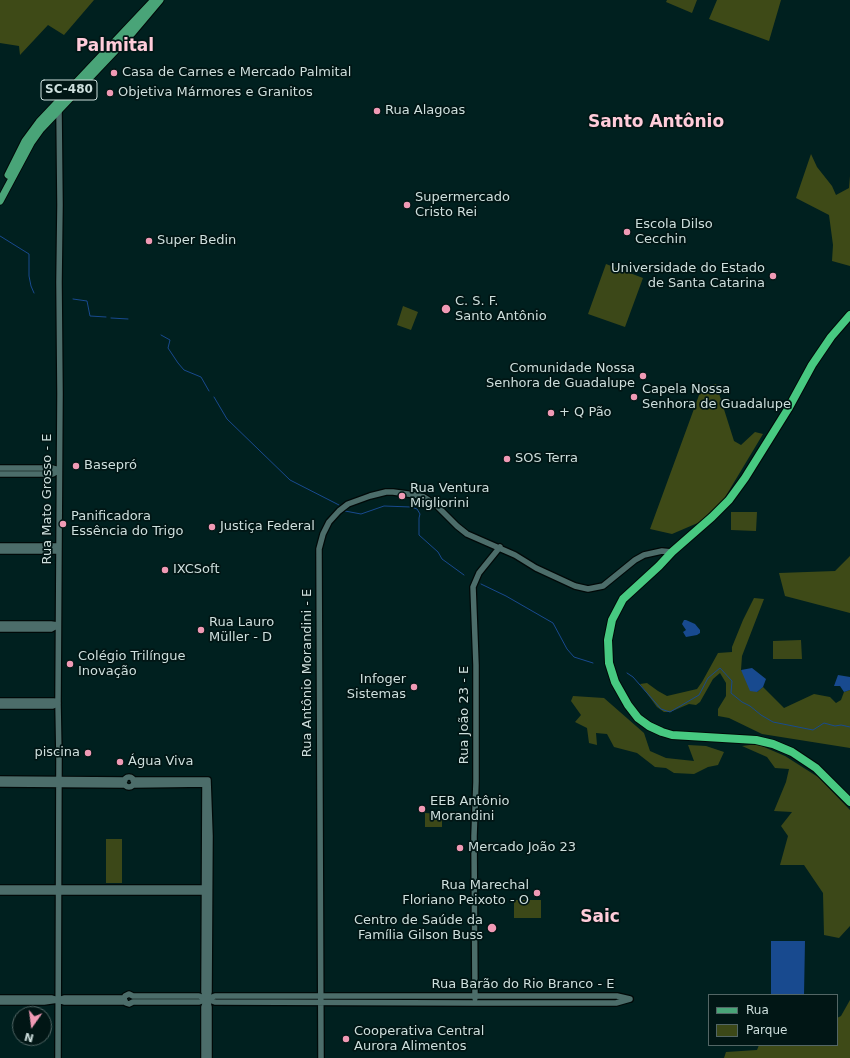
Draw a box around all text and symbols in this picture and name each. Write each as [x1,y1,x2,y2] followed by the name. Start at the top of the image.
[76,37,154,57] district label: Palmital
[122,65,351,81] place label: Casa de Carnes e Mercado Palmital
[109,68,119,78] marker: Casa de Carnes e Mercado Palmital
[41,80,97,100] road number: SC-480
[118,85,313,101] place label: Objetiva Mármores e Granitos
[105,88,115,98] marker: Objetiva Mármores e Granitos
[385,103,465,119] place label: Rua Alagoas
[372,106,382,116] marker: Rua Alagoas
[588,113,724,133] district label: Santo Antônio
[415,190,510,221] place label: Supermercado Cristo Rei
[402,200,412,210] marker: Supermercado Cristo Rei
[635,217,713,248] place label: Escola Dilso Cecchin
[622,227,632,237] marker: Escola Dilso Cecchin
[157,233,236,249] place label: Super Bedin
[144,236,154,246] marker: Super Bedin
[611,261,765,292] place label: Universidade do Estado de Santa Catarina
[768,271,778,281] marker: Universidade do Estado de Santa Catarina
[455,294,547,325] place label: C. S. F. Santo Antônio
[440,303,452,315] marker: C. S. F. Santo Antônio
[486,361,635,392] place label: Comunidade Nossa Senhora de Guadalupe
[638,371,648,381] marker: Comunidade Nossa Senhora de Guadalupe
[642,382,791,413] place label: Capela Nossa Senhora de Guadalupe
[629,392,639,402] marker: Capela Nossa Senhora de Guadalupe
[559,405,612,421] place label: + Q Pão
[546,408,556,418] marker: + Q Pão
[40,434,56,564] street label: Rua Mato Grosso - E
[515,451,578,467] place label: SOS Terra
[502,454,512,464] marker: SOS Terra
[84,458,137,474] place label: Basepró
[71,461,81,471] marker: Basepró
[410,481,490,512] place label: Rua Ventura Migliorini
[397,491,407,501] marker: Rua Ventura Migliorini
[71,509,183,540] place label: Panificadora Essência do Trigo
[58,519,68,529] marker: Panificadora Essência do Trigo
[220,519,315,535] place label: Justiça Federal
[207,522,217,532] marker: Justiça Federal
[173,562,220,578] place label: IXCSoft
[160,565,170,575] marker: IXCSoft
[300,589,316,757] street label: Rua Antônio Morandini - E
[209,615,274,646] place label: Rua Lauro Müller - D
[196,625,206,635] marker: Rua Lauro Müller - D
[78,649,186,680] place label: Colégio Trilíngue Inovação
[65,659,75,669] marker: Colégio Trilíngue Inovação
[457,666,473,764] street label: Rua João 23 - E
[347,672,406,703] place label: Infoger Sistemas
[409,682,419,692] marker: Infoger Sistemas
[34,745,80,761] place label: piscina
[83,748,93,758] marker: piscina
[128,754,193,770] place label: Água Viva
[115,757,125,767] marker: Água Viva
[430,794,509,825] place label: EEB Antônio Morandini
[417,804,427,814] marker: EEB Antônio Morandini
[468,840,576,856] place label: Mercado João 23
[455,843,465,853] marker: Mercado João 23
[402,878,529,909] place label: Rua Marechal Floriano Peixoto - O
[532,888,542,898] marker: Rua Marechal Floriano Peixoto - O
[580,908,620,928] district label: Saic
[354,913,483,944] place label: Centro de Saúde da Família Gilson Buss
[486,922,498,934] marker: Centro de Saúde da Família Gilson Buss
[432,977,614,993] street label: Rua Barão do Rio Branco - E
[708,994,838,1046] legend
[746,1003,769,1017] text: Rua
[12,1006,52,1046] north arrow
[746,1023,787,1037] text: Parque
[354,1024,484,1055] place label: Cooperativa Central Aurora Alimentos
[23,1030,35,1045] text: N
[341,1034,351,1044] marker: Cooperativa Central Aurora Alimentos

